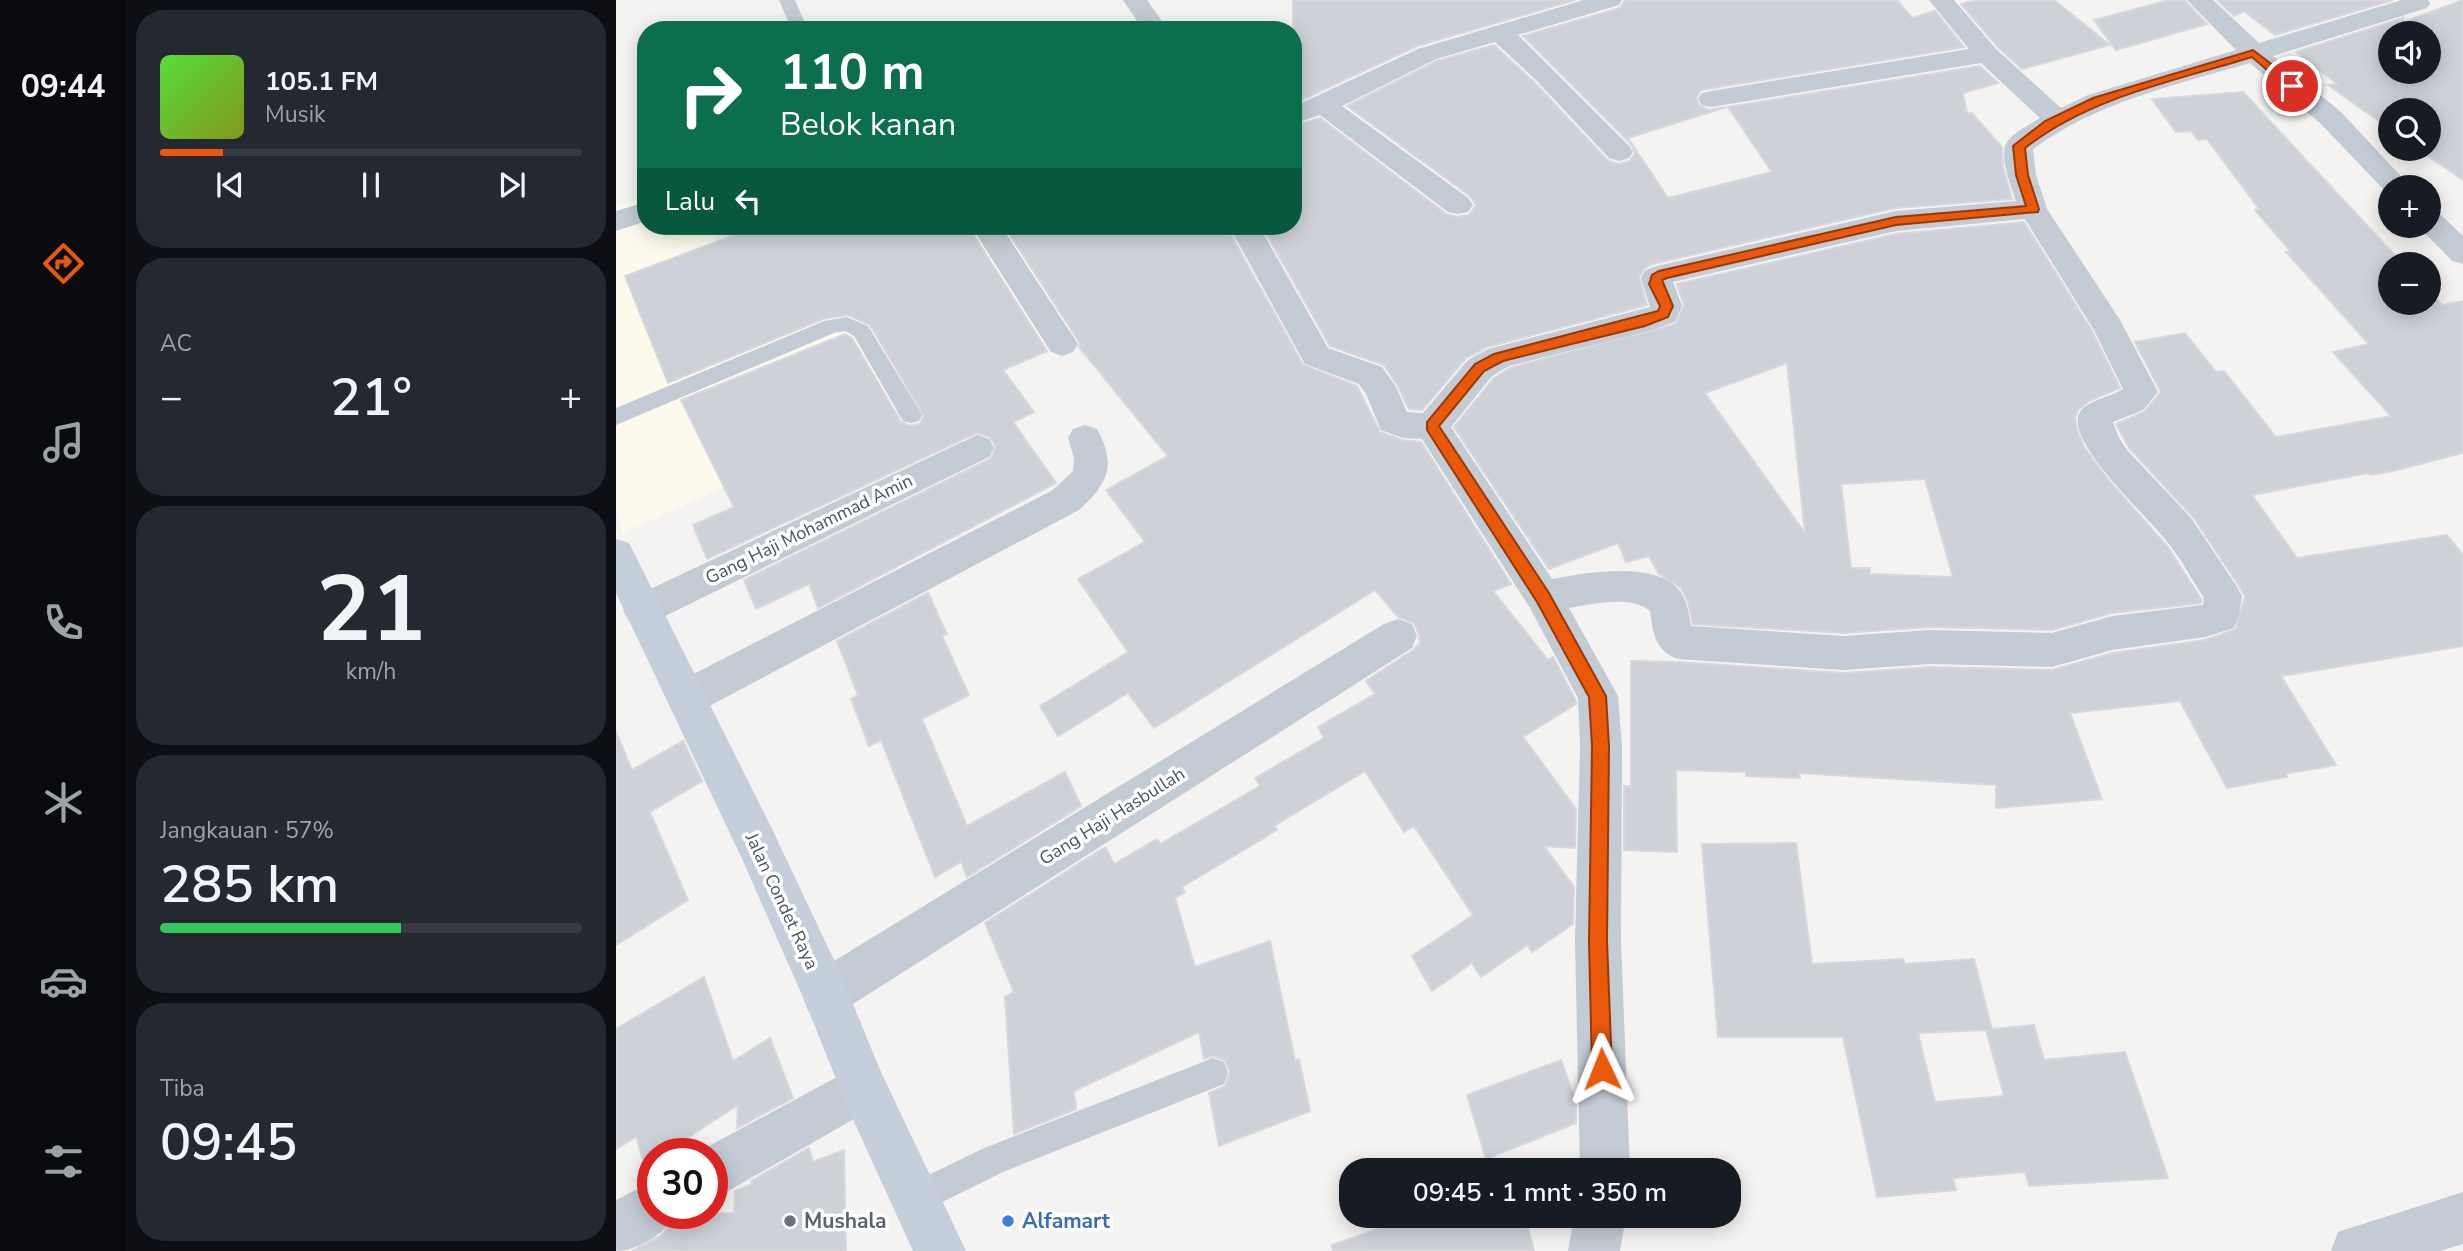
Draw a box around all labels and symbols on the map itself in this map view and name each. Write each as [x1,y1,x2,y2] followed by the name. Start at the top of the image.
[2262,56,2322,116] pin
[701,468,917,590] street label: Gang Haji Mohammad Amin
[1035,762,1189,870] street label: Gang Haji Hasbullah
[739,828,824,973] street label: Jalan Condet Raya
[1565,1032,1639,1106] position arrow
[637,1138,728,1229] speed limit sign: 30
[804,1207,887,1235] place label: Mushala
[1022,1207,1111,1235] place label: Alfamart
[782,1213,798,1229] marker: Mushala
[1000,1213,1016,1229] marker: Alfamart

